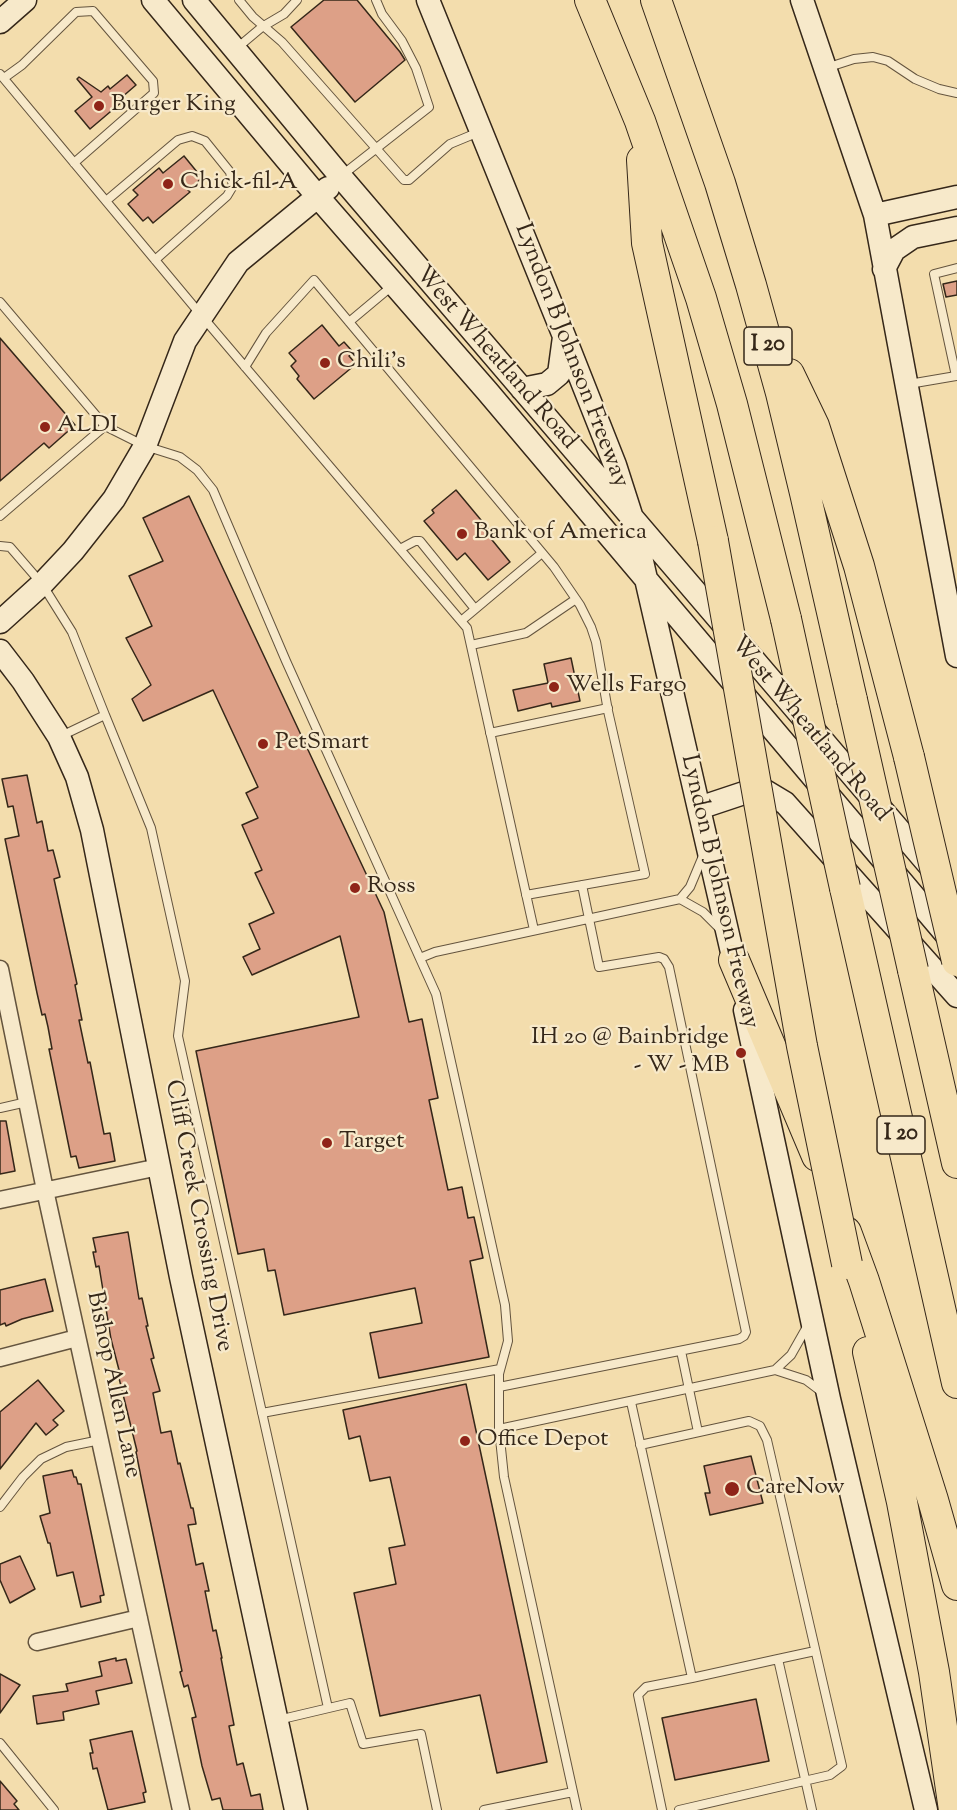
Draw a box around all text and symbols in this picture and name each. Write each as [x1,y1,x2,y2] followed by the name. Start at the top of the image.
[111,92,236,120] place label: Burger King
[92,99,106,113] marker: Burger King
[180,170,298,198] place label: Chick-fil-A
[161,177,175,191] marker: Chick-fil-A
[506,220,634,492] street label: Lyndon B Johnson Freeway
[408,262,582,456] street label: West Wheatland Road
[744,327,792,365] road number: I 20
[337,349,406,377] place label: Chili's
[318,356,332,370] marker: Chili's
[57,413,118,441] place label: ALDI
[38,420,52,434] marker: ALDI
[474,520,647,548] place label: Bank of America
[455,527,469,541] marker: Bank of America
[723,631,895,829] street label: West Wheatland Road
[566,673,687,701] place label: Wells Fargo
[547,680,561,694] marker: Wells Fargo
[275,730,369,758] place label: PetSmart
[256,737,270,751] marker: PetSmart
[672,752,764,1032] street label: Lyndon B Johnson Freeway
[367,874,416,902] place label: Ross
[348,881,362,895] marker: Ross
[531,1025,729,1081] place label: IH 20 @ Bainbridge - W - MB
[734,1046,748,1060] marker: IH 20 @ Bainbridge - W - MB
[157,1078,237,1354] street label: Cliff Creek Crossing Drive
[877,1116,925,1154] road number: I 20
[339,1129,404,1157] place label: Target
[320,1136,334,1150] marker: Target
[78,1289,146,1481] street label: Bishop Allen Lane
[477,1427,608,1455] place label: Office Depot
[458,1434,472,1448] marker: Office Depot
[746,1475,845,1503] place label: CareNow
[723,1480,741,1498] marker: CareNow

